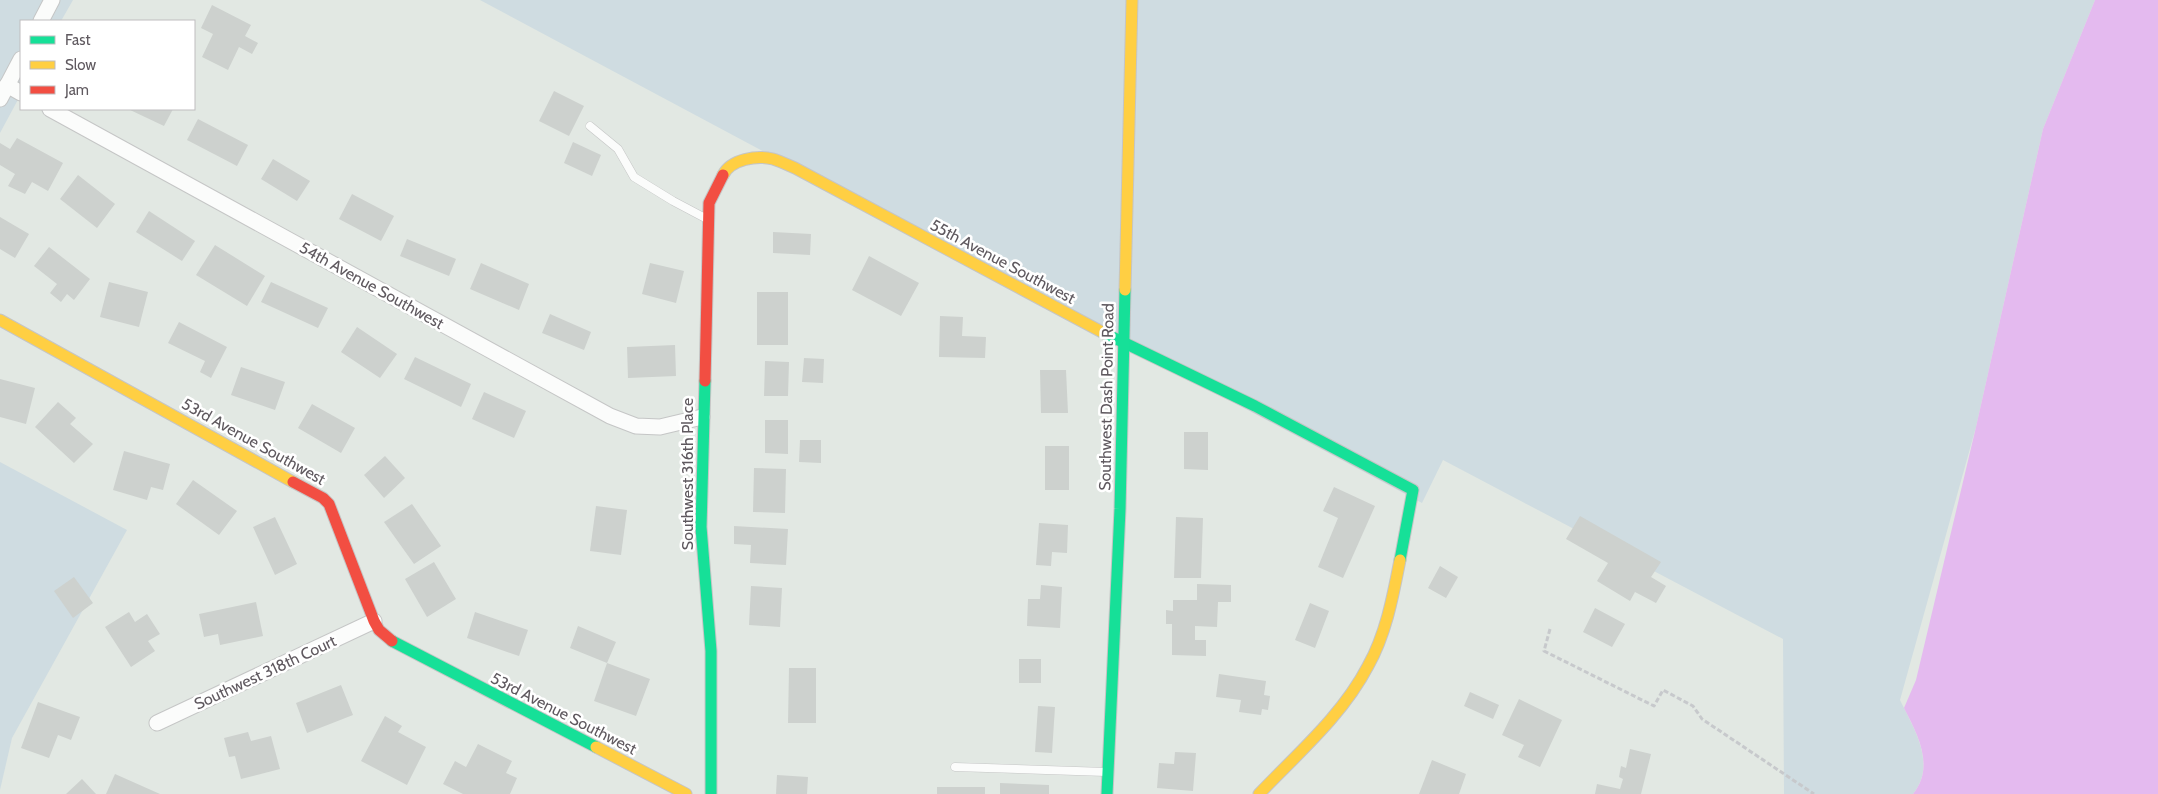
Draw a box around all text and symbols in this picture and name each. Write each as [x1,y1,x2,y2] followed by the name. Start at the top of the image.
[20,20,195,110] legend
[65,31,90,49] text: Fast
[65,56,96,74] text: Slow
[64,81,89,99] text: Jam
[927,215,1079,308] street label: 55th Avenue Southwest
[296,238,448,333] street label: 54th Avenue Southwest
[1095,303,1118,491] street label: Southwest Dash Point Road
[179,394,329,489] street label: 53rd Avenue Southwest
[678,398,697,550] street label: Southwest 316th Place
[191,631,340,714] street label: Southwest 318th Court
[488,668,640,759] street label: 53rd Avenue Southwest

